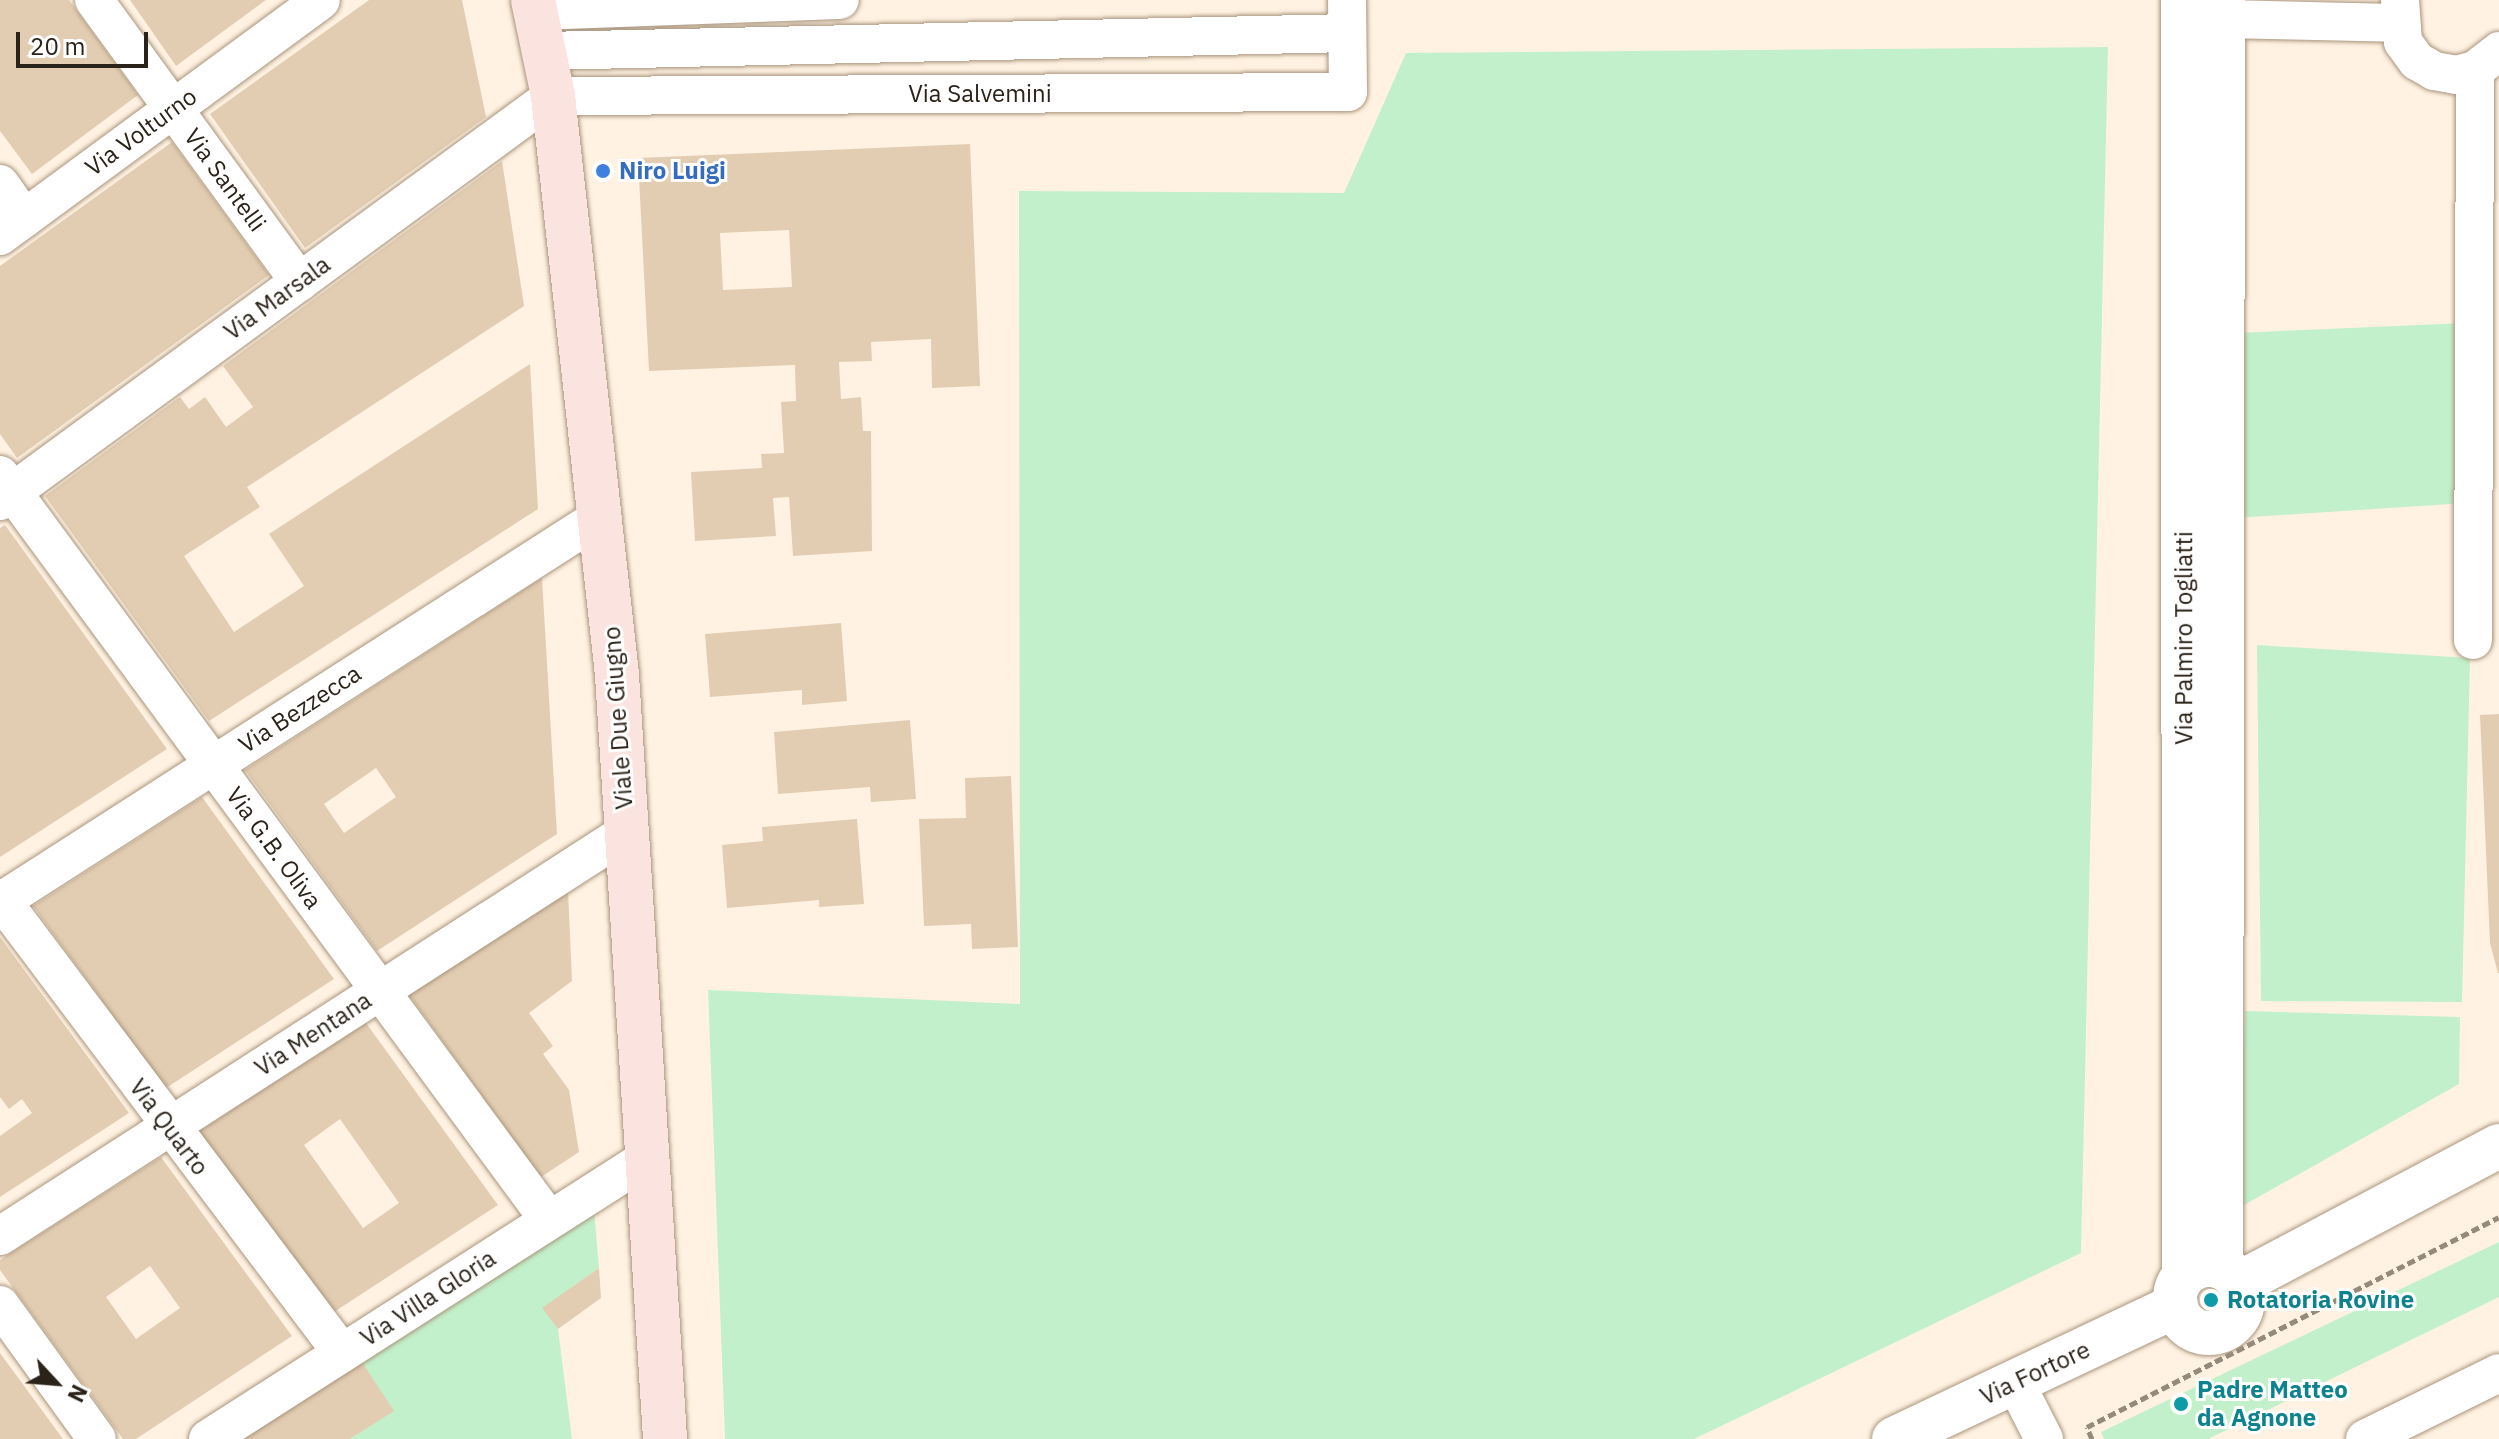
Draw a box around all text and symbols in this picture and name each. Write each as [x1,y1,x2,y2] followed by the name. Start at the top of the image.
[20,16,152,66] scale bar
[30,30,85,62] text: 20 m
[908,80,1052,108] street label: Via Salvemini
[80,82,202,182] street label: Via Volturno
[178,123,272,237] street label: Via Santelli
[619,157,726,185] place label: Niro Luigi
[594,162,612,180] marker: Niro Luigi
[218,250,336,346] street label: Via Marsala
[2170,531,2198,745] street label: Via Palmiro Togliatti
[597,626,639,810] street label: Viale Due Giugno
[234,659,366,759] street label: Via Bezzecca
[220,781,328,915] street label: Via G.B. Oliva
[249,986,377,1082] street label: Via Mentana
[123,1073,215,1181] street label: Via Quarto
[355,1244,501,1352] street label: Via Villa Gloria
[2227,1286,2414,1314] place label: Rotatoria Rovine
[2202,1291,2220,1309] marker: Rotatoria Rovine
[1975,1335,2095,1411] street label: Via Fortore
[16,1343,96,1423] north arrow
[2197,1376,2348,1432] place label: Padre Matteo da Agnone
[61,1380,95,1407] text: N
[2172,1395,2190,1413] marker: Padre Matteo da Agnone

